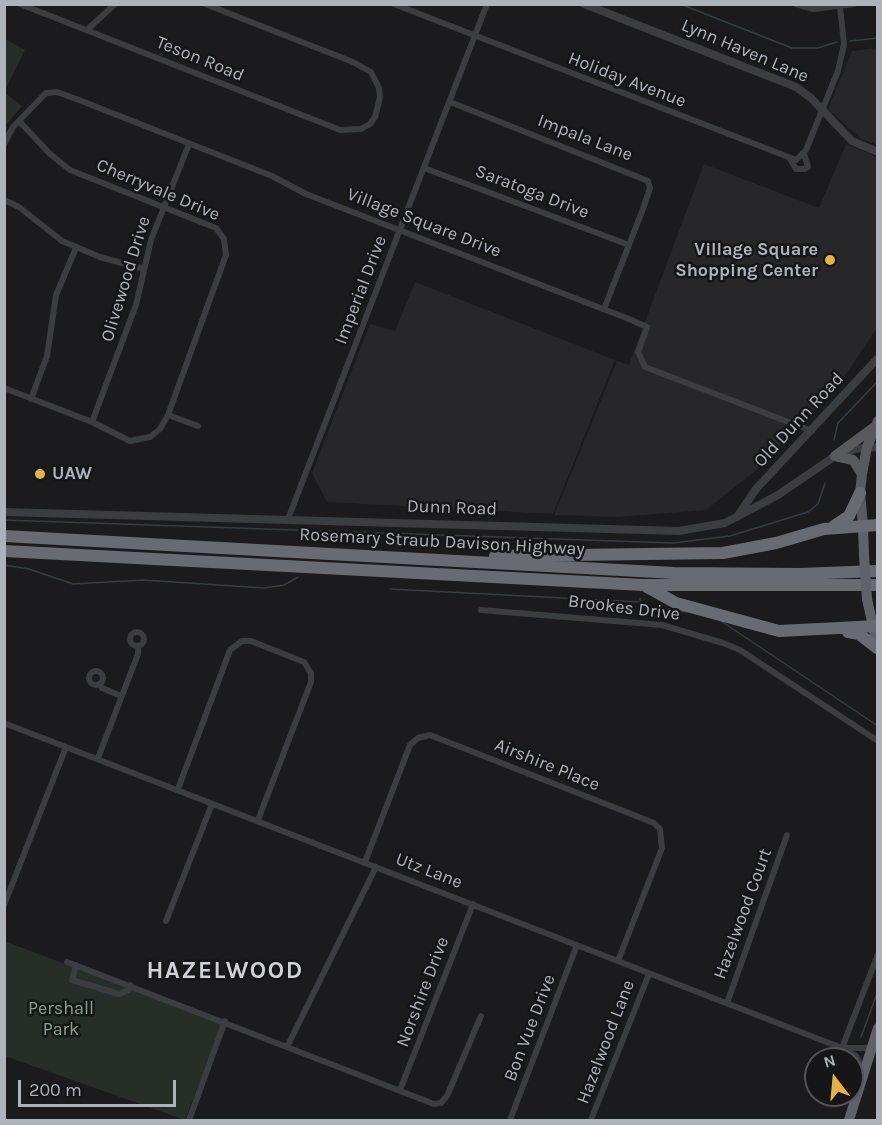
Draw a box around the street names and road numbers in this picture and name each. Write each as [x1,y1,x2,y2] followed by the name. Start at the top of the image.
[678,14,812,88] street label: Lynn Haven Lane
[153,32,247,86] street label: Teson Road
[565,48,689,112] street label: Holiday Avenue
[534,110,636,166] street label: Impala Lane
[93,154,223,226] street label: Cherryvale Drive
[472,160,592,224] street label: Saratoga Drive
[344,184,504,262] street label: Village Square Drive
[97,214,155,344] street label: Olivewood Drive
[330,233,392,347] street label: Imperial Drive
[750,368,848,472] street label: Old Dunn Road
[407,496,497,520] street label: Dunn Road
[299,524,585,560] street label: Rosemary Straub Davison Highway
[567,590,681,626] street label: Brookes Drive
[491,734,603,796] street label: Airshire Place
[709,846,777,982] street label: Hazelwood Court
[393,848,465,894] street label: Utz Lane
[392,934,454,1050] street label: Norshire Drive
[500,972,560,1084] street label: Bon Vue Drive
[572,977,640,1107] street label: Hazelwood Lane

